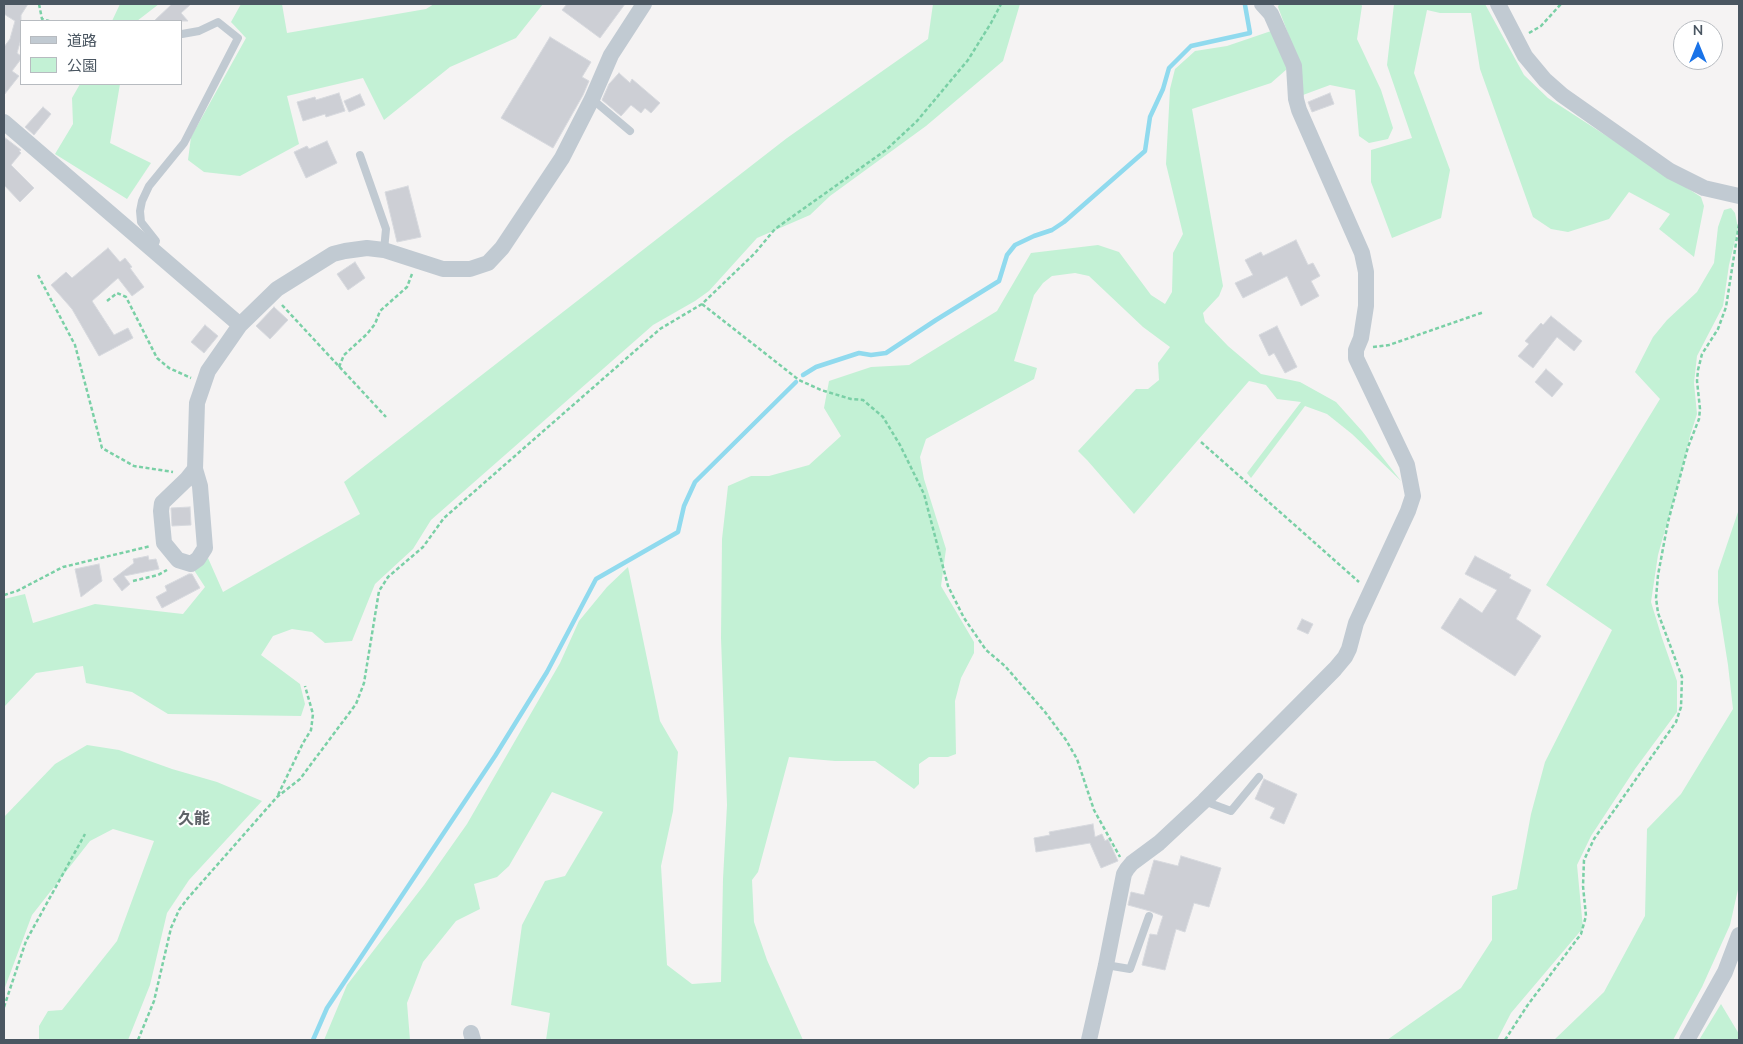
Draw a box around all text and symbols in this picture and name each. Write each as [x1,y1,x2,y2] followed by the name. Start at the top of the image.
[20,20,182,85] legend
[1673,20,1723,70] north arrow
[1693,21,1703,40] text: N
[67,31,97,51] text: 道路
[67,56,97,76] text: 公園
[178,810,210,830] district label: 久能

